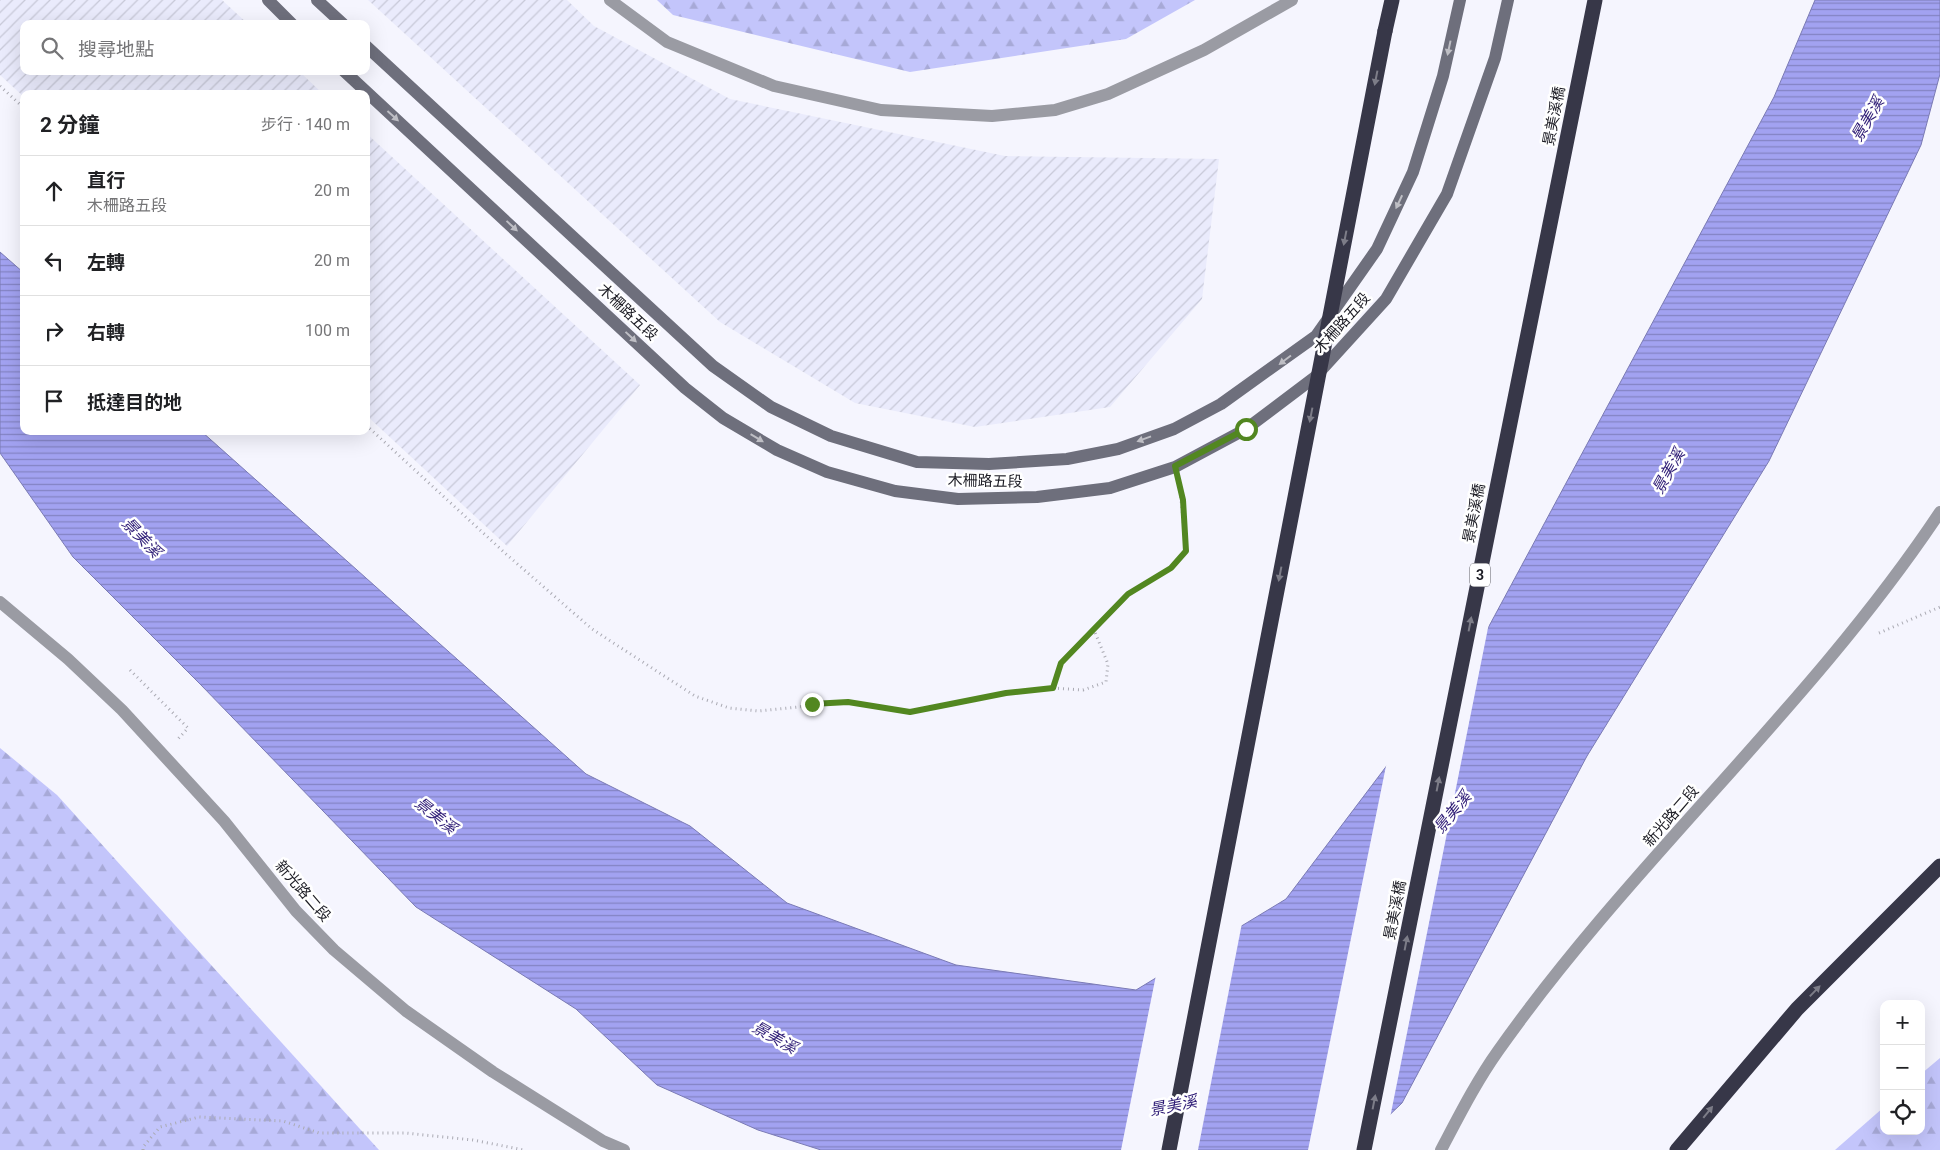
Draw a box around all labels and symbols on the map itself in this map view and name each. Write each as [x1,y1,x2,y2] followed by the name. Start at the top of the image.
[1445,40,1453,55] one-way arrow
[1372,71,1380,86] one-way arrow
[1539,85,1569,147] street label: 景美溪橋
[1847,92,1889,145] water label: 景美溪
[386,110,398,122] one-way arrow
[1395,195,1403,209] one-way arrow
[506,220,518,232] one-way arrow
[1341,230,1349,246] one-way arrow
[594,280,662,344] street label: 木柵路五段
[1310,289,1374,357] street label: 木柵路五段
[624,331,636,343] one-way arrow
[1279,354,1292,365] one-way arrow
[1307,407,1315,423] one-way arrow
[1235,418,1258,441] route start
[751,434,764,443] one-way arrow
[1137,436,1152,443] one-way arrow
[1648,444,1689,497] water label: 景美溪
[947,471,1023,491] street label: 木柵路五段
[1459,482,1489,544] street label: 景美溪橋
[118,513,167,563] water label: 景美溪
[1470,564,1490,586] road number: 3
[1276,567,1284,583] one-way arrow
[1466,617,1474,632] one-way arrow
[801,693,824,716] route end
[1434,776,1442,791] one-way arrow
[1640,782,1702,850] street label: 新光路二段
[1430,786,1476,837] water label: 景美溪
[411,793,462,839] water label: 景美溪
[272,857,334,925] street label: 新光路二段
[1380,879,1410,941] street label: 景美溪橋
[1402,935,1410,950] one-way arrow
[1809,985,1821,997] one-way arrow
[749,1017,802,1058] water label: 景美溪
[1148,1091,1200,1119] water label: 景美溪
[1370,1095,1378,1110] one-way arrow
[1702,1106,1713,1119] one-way arrow

